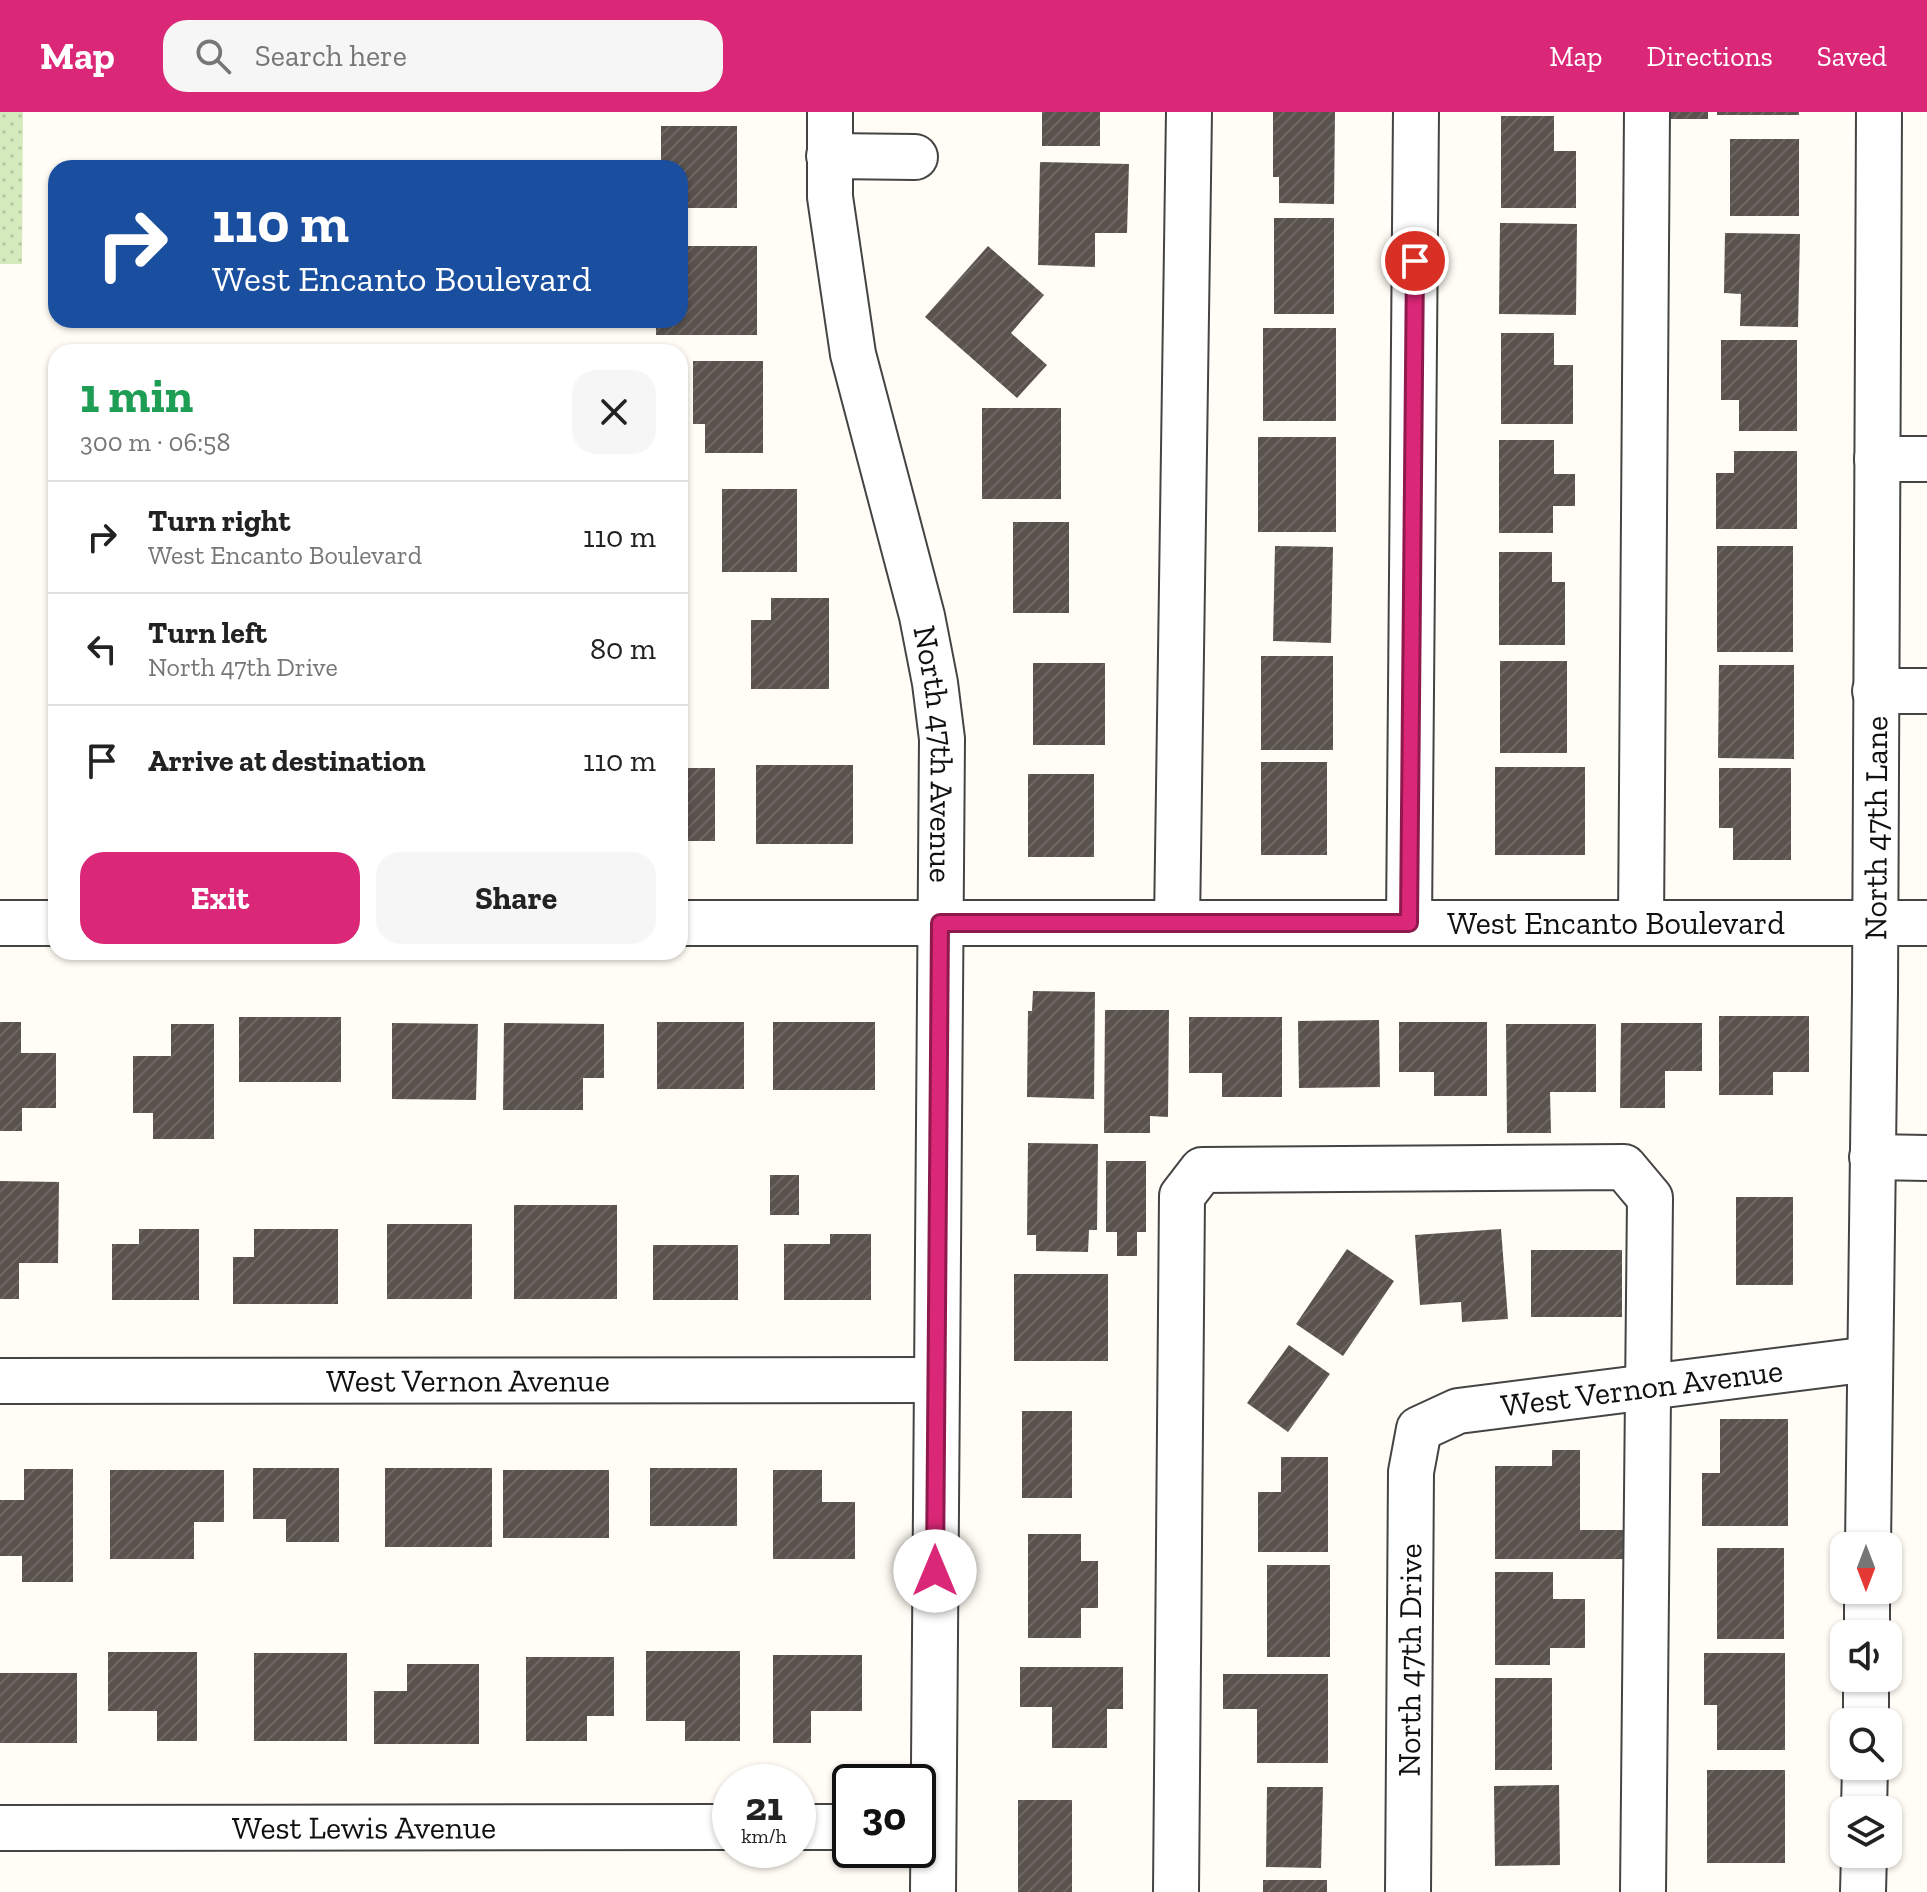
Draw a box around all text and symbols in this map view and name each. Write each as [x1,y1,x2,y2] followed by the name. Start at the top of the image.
[163,20,723,92] search box
[40,33,115,79] text: Map
[191,34,235,78] icon: search
[255,38,407,74] text: Search here
[1549,40,1602,73] text: Map
[1646,40,1773,73] text: Directions
[1817,40,1887,73] text: Saved
[212,189,349,256] text: 110 m
[80,192,184,296] icon: right
[1381,227,1449,295] pin
[1393,239,1437,283] icon: arrive
[212,257,591,300] text: West Encanto Boulevard
[80,367,193,424] text: 1 min
[572,370,656,454] button: close
[80,426,230,458] text: 300 m · 06:58
[148,503,290,539] text: Turn right
[80,515,124,559] icon: right
[583,519,656,555] text: 110 m
[148,539,422,571] text: West Encanto Boulevard
[148,615,267,651] text: Turn left
[905,622,962,883] street label: North 47th Avenue
[80,627,124,671] icon: left
[590,631,656,667] text: 80 m
[148,651,338,683] text: North 47th Drive
[1856,716,1895,940] street label: North 47th Lane
[80,739,124,783] icon: arrive
[148,743,425,779] text: Arrive at destination
[583,743,656,779] text: 110 m
[80,852,360,944] button: Exit
[376,852,656,944] button: Share
[1447,904,1785,942] street label: West Encanto Boulevard
[1499,1351,1785,1424] street label: West Vernon Avenue
[326,1361,610,1400] street label: West Vernon Avenue
[893,1529,977,1613] position arrow
[1830,1532,1902,1604] north arrow
[1830,1532,1902,1868] map controls
[1390,1543,1429,1777] street label: North 47th Drive
[1830,1620,1902,1692] button: sound
[1830,1708,1902,1780] button: search
[832,1764,936,1868] speed limit sign: 30
[745,1782,783,1830] text: 21
[1830,1796,1902,1868] button: layers
[232,1808,496,1847] street label: West Lewis Avenue
[741,1824,787,1848] text: km/h

